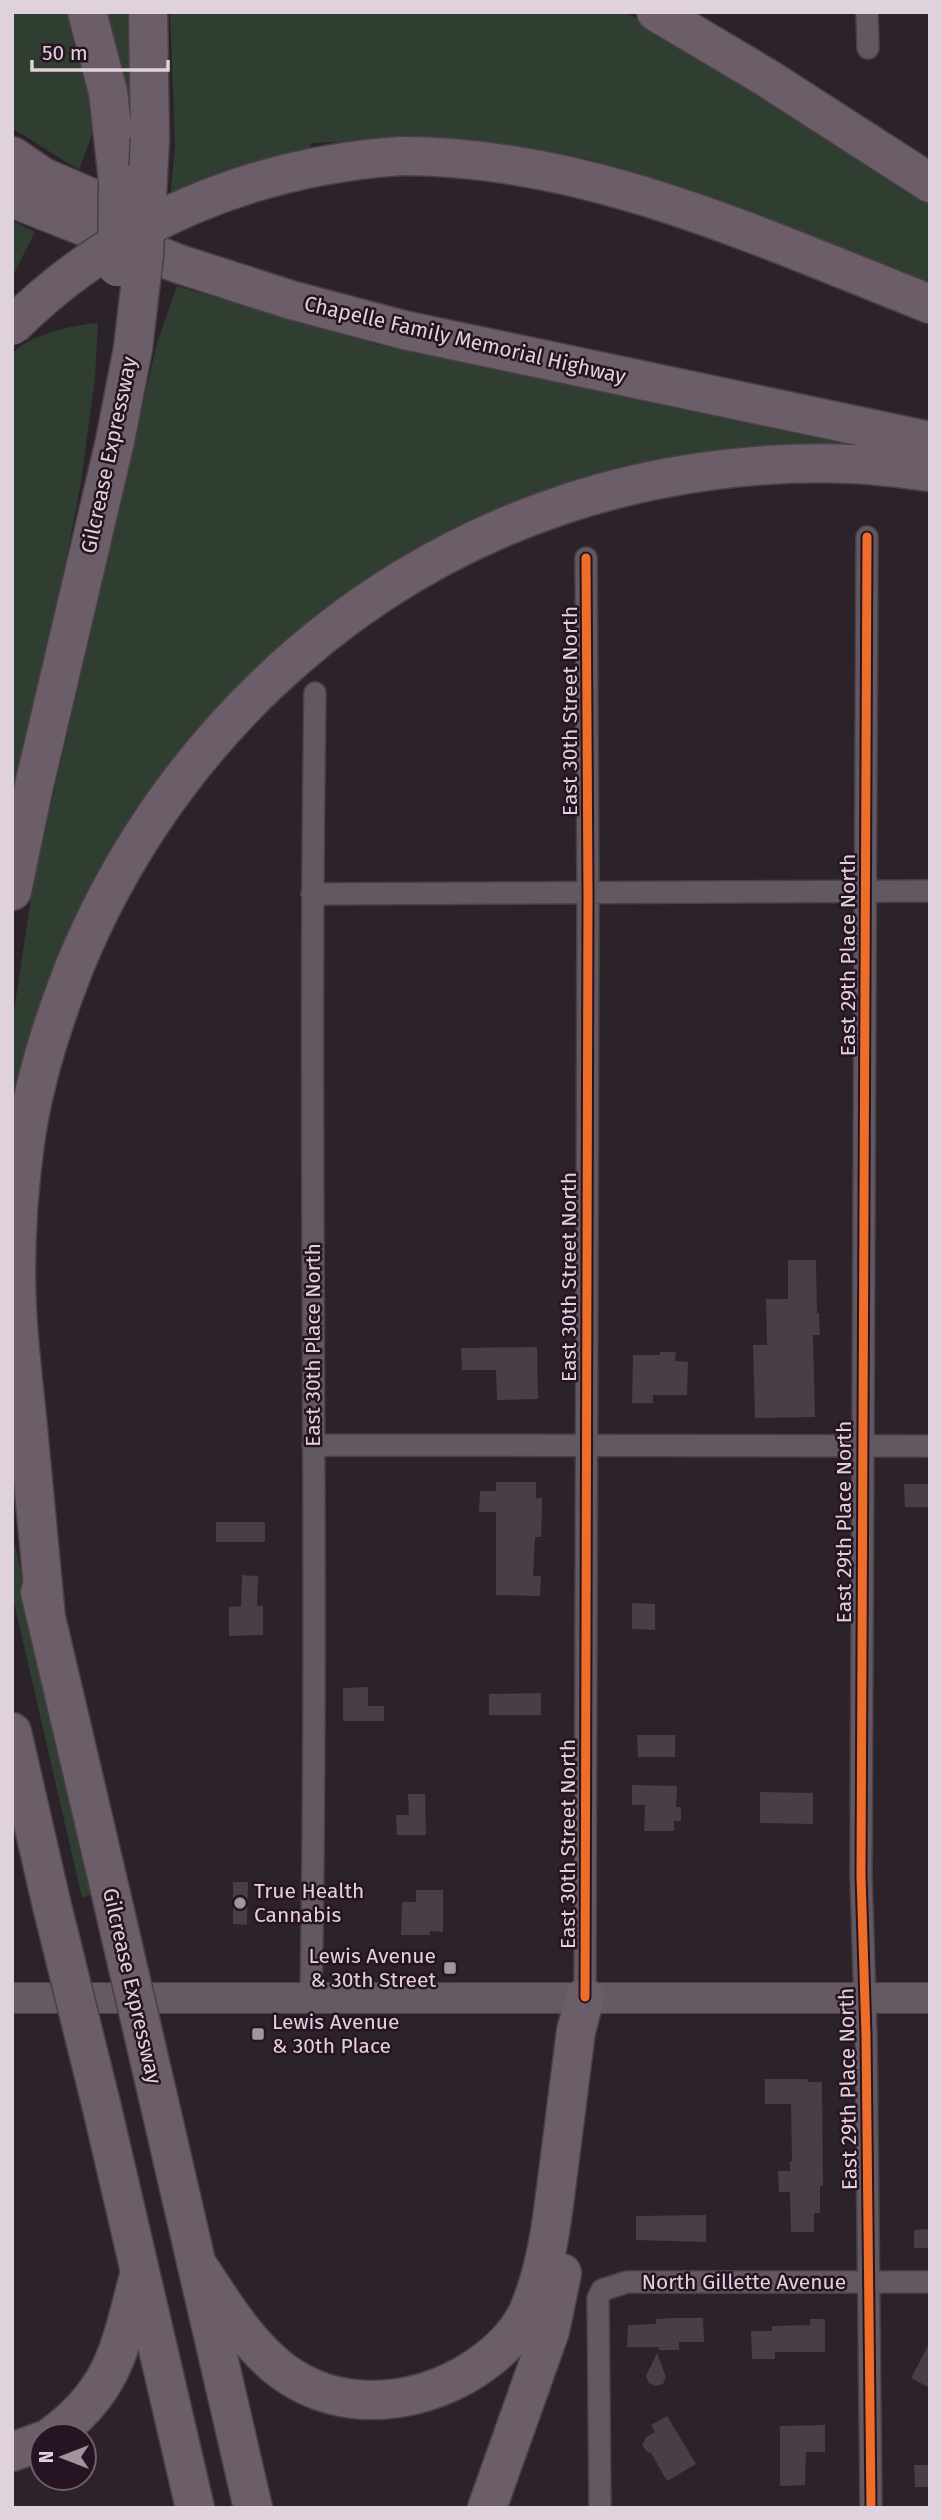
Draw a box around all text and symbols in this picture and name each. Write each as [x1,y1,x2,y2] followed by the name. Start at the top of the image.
[32,28,168,72] scale bar
[42,40,88,66] text: 50 m
[302,290,629,390] street label: Chapelle Family Memorial Highway
[75,354,143,556] street label: Gilcrease Expressway
[557,606,583,816] street label: East 30th Street North
[835,854,861,1056] street label: East 29th Place North
[556,1172,582,1382] street label: East 30th Street North
[300,1243,326,1447] street label: East 30th Place North
[831,1421,857,1623] street label: East 29th Place North
[555,1739,581,1949] street label: East 30th Street North
[254,1878,364,1928] place label: True Health Cannabis
[97,1885,167,2087] street label: Gilcrease Expressway
[232,1895,248,1911] marker: True Health Cannabis
[309,1943,436,1993] place label: Lewis Avenue & 30th Street
[442,1960,458,1976] marker: Lewis Avenue & 30th Street
[833,1988,863,2190] street label: East 29th Place North
[272,2009,399,2059] place label: Lewis Avenue & 30th Place
[250,2026,266,2042] marker: Lewis Avenue & 30th Place
[642,2269,846,2295] street label: North Gillette Avenue
[28,2422,98,2492] north arrow
[35,2451,58,2463] text: N

